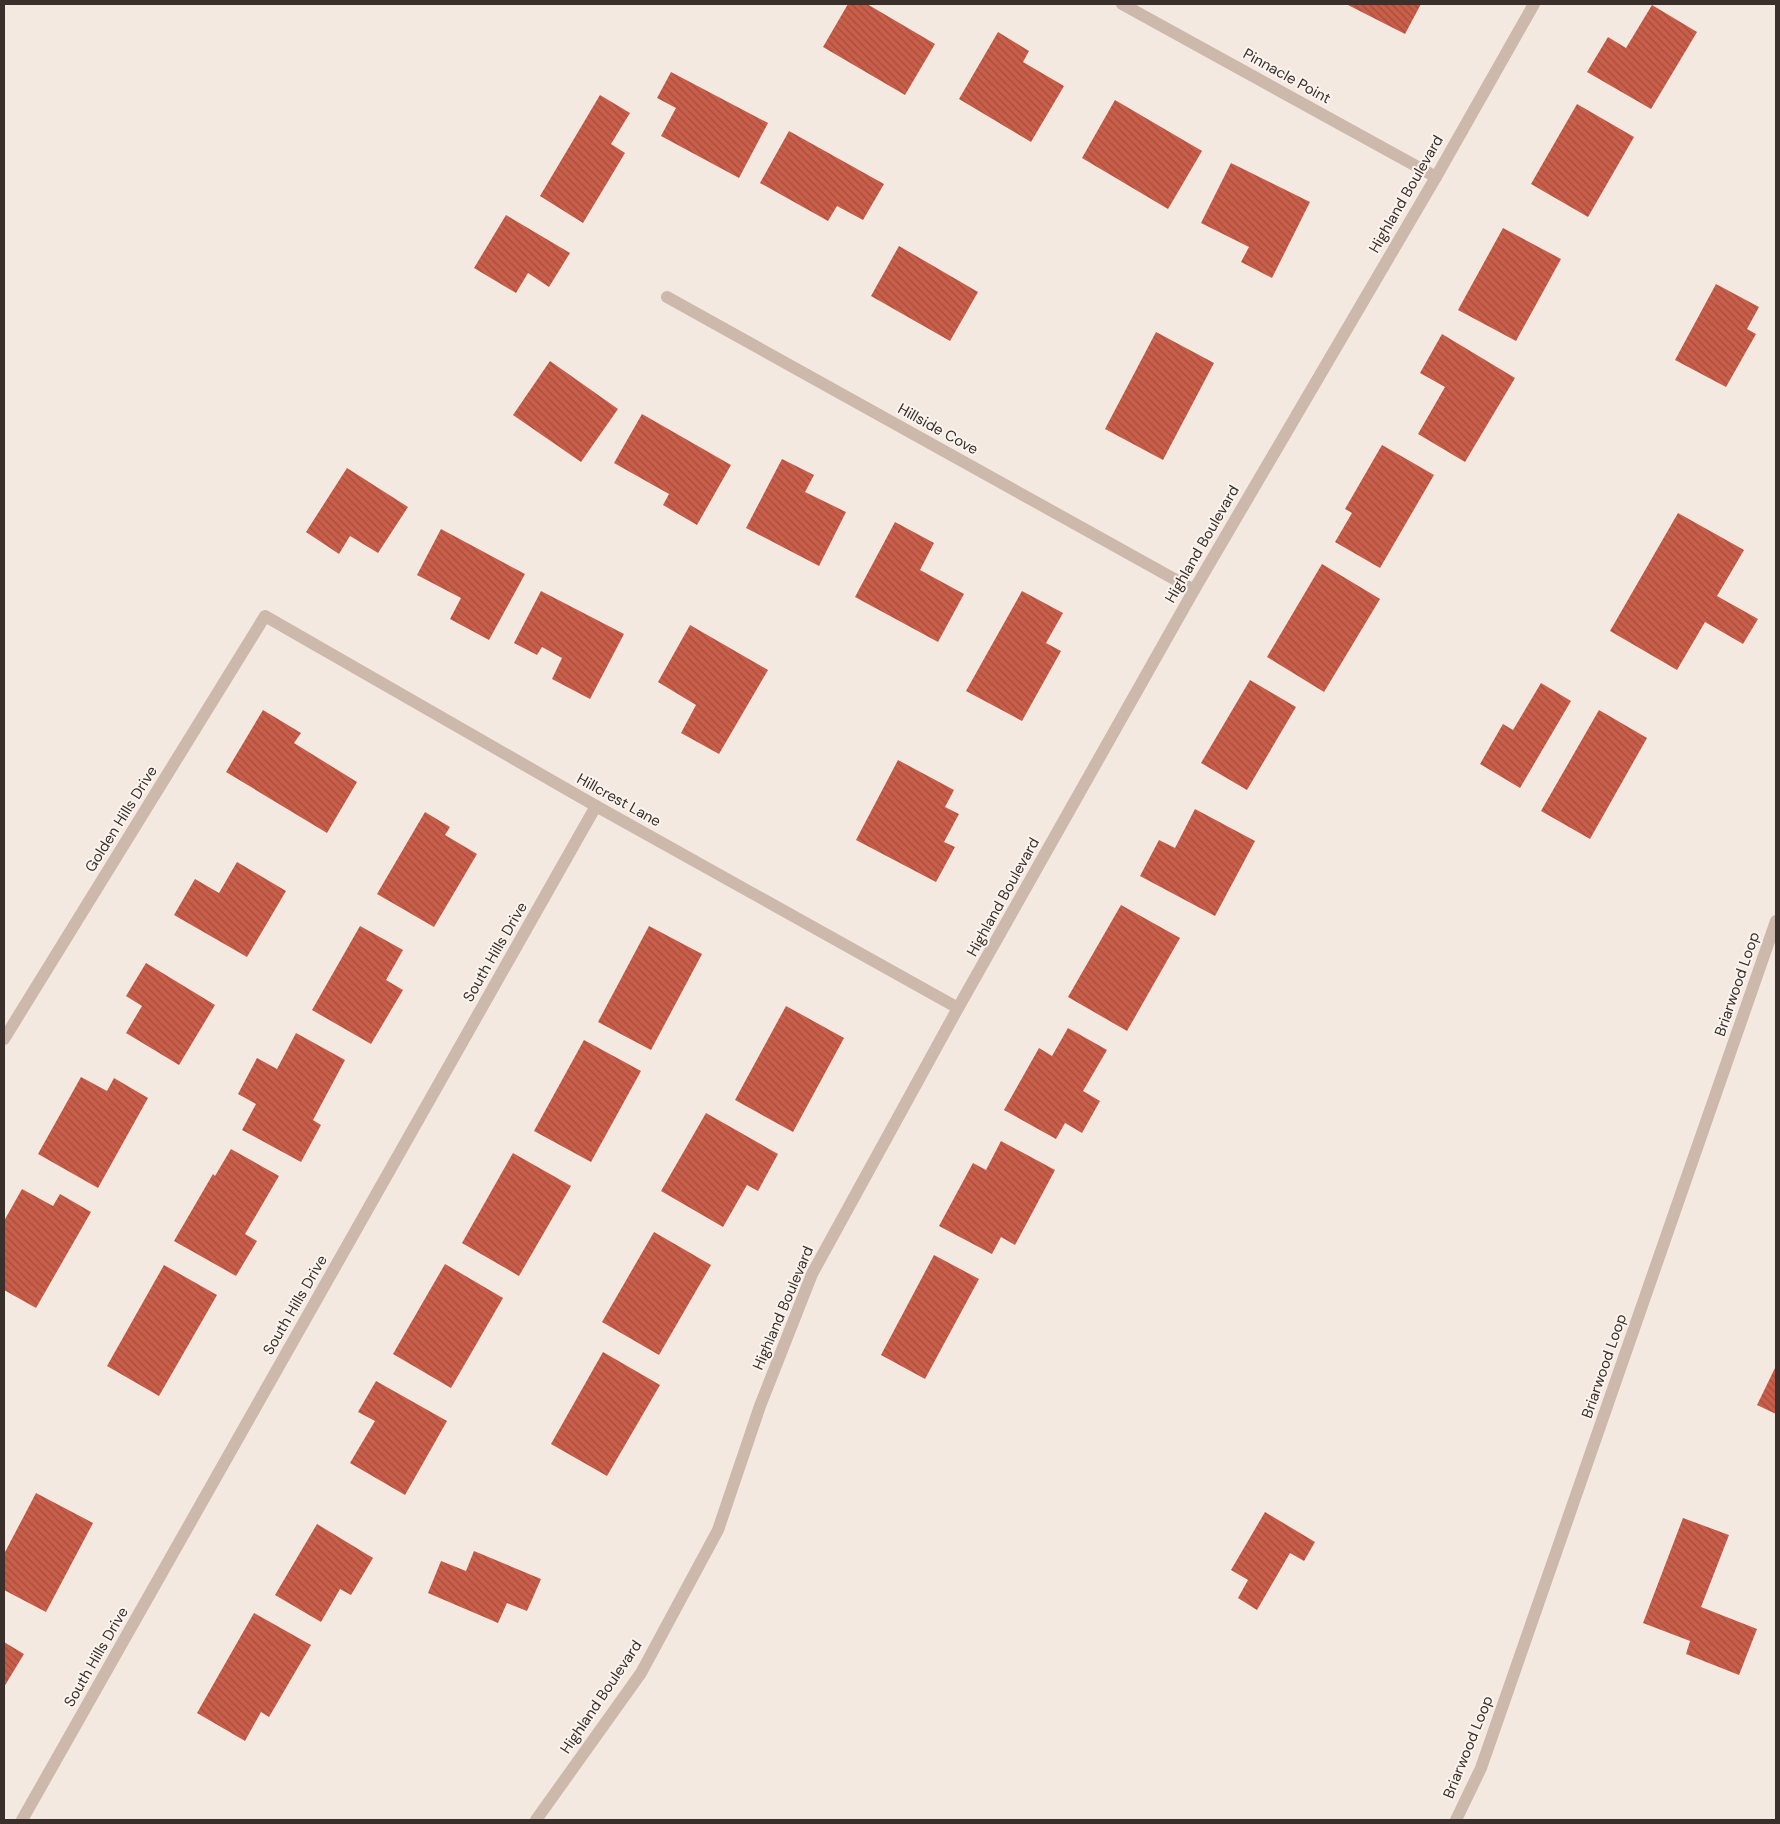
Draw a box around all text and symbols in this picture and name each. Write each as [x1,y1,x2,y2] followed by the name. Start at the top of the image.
[1240,44,1335,108] street label: Pinnacle Point
[1364,132,1448,256] street label: Highland Boulevard
[894,399,982,459] street label: Hillside Cove
[1160,482,1244,606] street label: Highland Boulevard
[80,762,162,876] street label: Golden Hills Drive
[573,769,665,831] street label: Hillcrest Lane
[962,834,1044,960] street label: Highland Boulevard
[458,898,532,1006] street label: South Hills Drive
[1710,929,1764,1039] street label: Briarwood Loop
[748,1243,818,1373] street label: Highland Boulevard
[258,1251,332,1359] street label: South Hills Drive
[1577,1311,1631,1421] street label: Briarwood Loop
[59,1603,133,1711] street label: South Hills Drive
[556,1636,646,1758] street label: Highland Boulevard
[1438,1693,1498,1801] street label: Briarwood Loop

